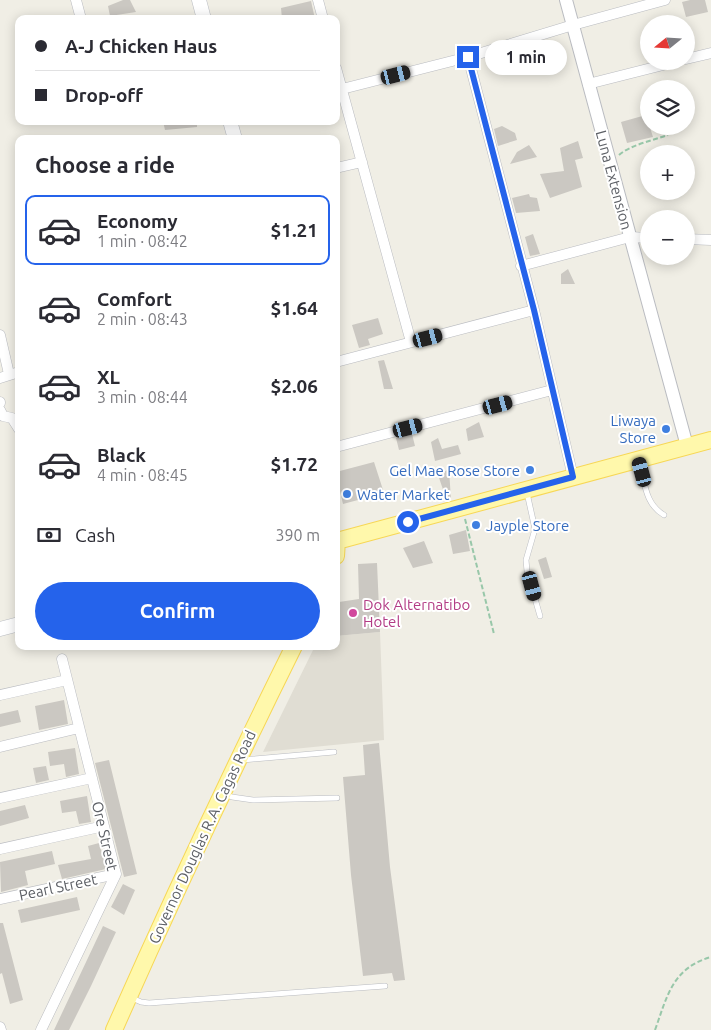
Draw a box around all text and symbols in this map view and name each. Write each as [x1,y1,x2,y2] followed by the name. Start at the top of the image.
[640,15,695,70] north arrow
[640,15,695,265] map controls
[65,35,217,57] text: A-J Chicken Haus
[486,40,568,74] callout: 1 min
[457,46,479,68] route end
[506,48,546,66] text: 1 min
[379,64,412,86] car
[640,80,695,135] button: layers
[65,84,143,106] text: Drop-off
[593,128,635,232] street label: Luna Extension
[640,145,695,200] button: +
[35,152,175,177] text: Choose a ride
[37,208,82,253] icon: car
[97,210,178,232] text: Economy
[640,210,695,265] button: −
[270,219,318,241] text: $1.21
[97,232,188,250] text: 1 min · 08:42
[37,286,82,331] icon: car
[97,288,172,310] text: Comfort
[270,297,318,319] text: $1.64
[97,310,188,328] text: 2 min · 08:43
[411,327,444,349] car
[37,364,82,409] icon: car
[97,366,120,388] text: XL
[270,375,318,397] text: $2.06
[97,388,188,406] text: 3 min · 08:44
[481,394,514,416] car
[610,412,656,446] place label: Liwaya Store
[391,417,424,439] car
[660,423,672,435] marker: Liwaya Store
[37,442,82,487] icon: car
[97,444,146,466] text: Black
[270,453,318,475] text: $1.72
[630,456,653,488] car
[389,462,520,479] place label: Gel Mae Rose Store
[524,464,536,476] marker: Gel Mae Rose Store
[97,466,188,484] text: 4 min · 08:45
[357,486,450,503] place label: Water Market
[341,488,353,500] marker: Water Market
[397,511,419,533] route start
[486,517,569,534] place label: Jayple Store
[470,519,482,531] marker: Jayple Store
[35,521,63,549] icon: cash
[75,524,116,546] text: Cash
[275,526,320,544] text: 390 m
[520,570,543,602] car
[35,582,320,640] button: Confirm
[363,596,470,630] place label: Dok Alternatibo Hotel
[347,607,359,619] marker: Dok Alternatibo Hotel
[145,728,259,946] street label: Governor Douglas R.A. Cagas Road
[89,800,121,873] street label: Ore Street
[17,870,99,904] street label: Pearl Street

